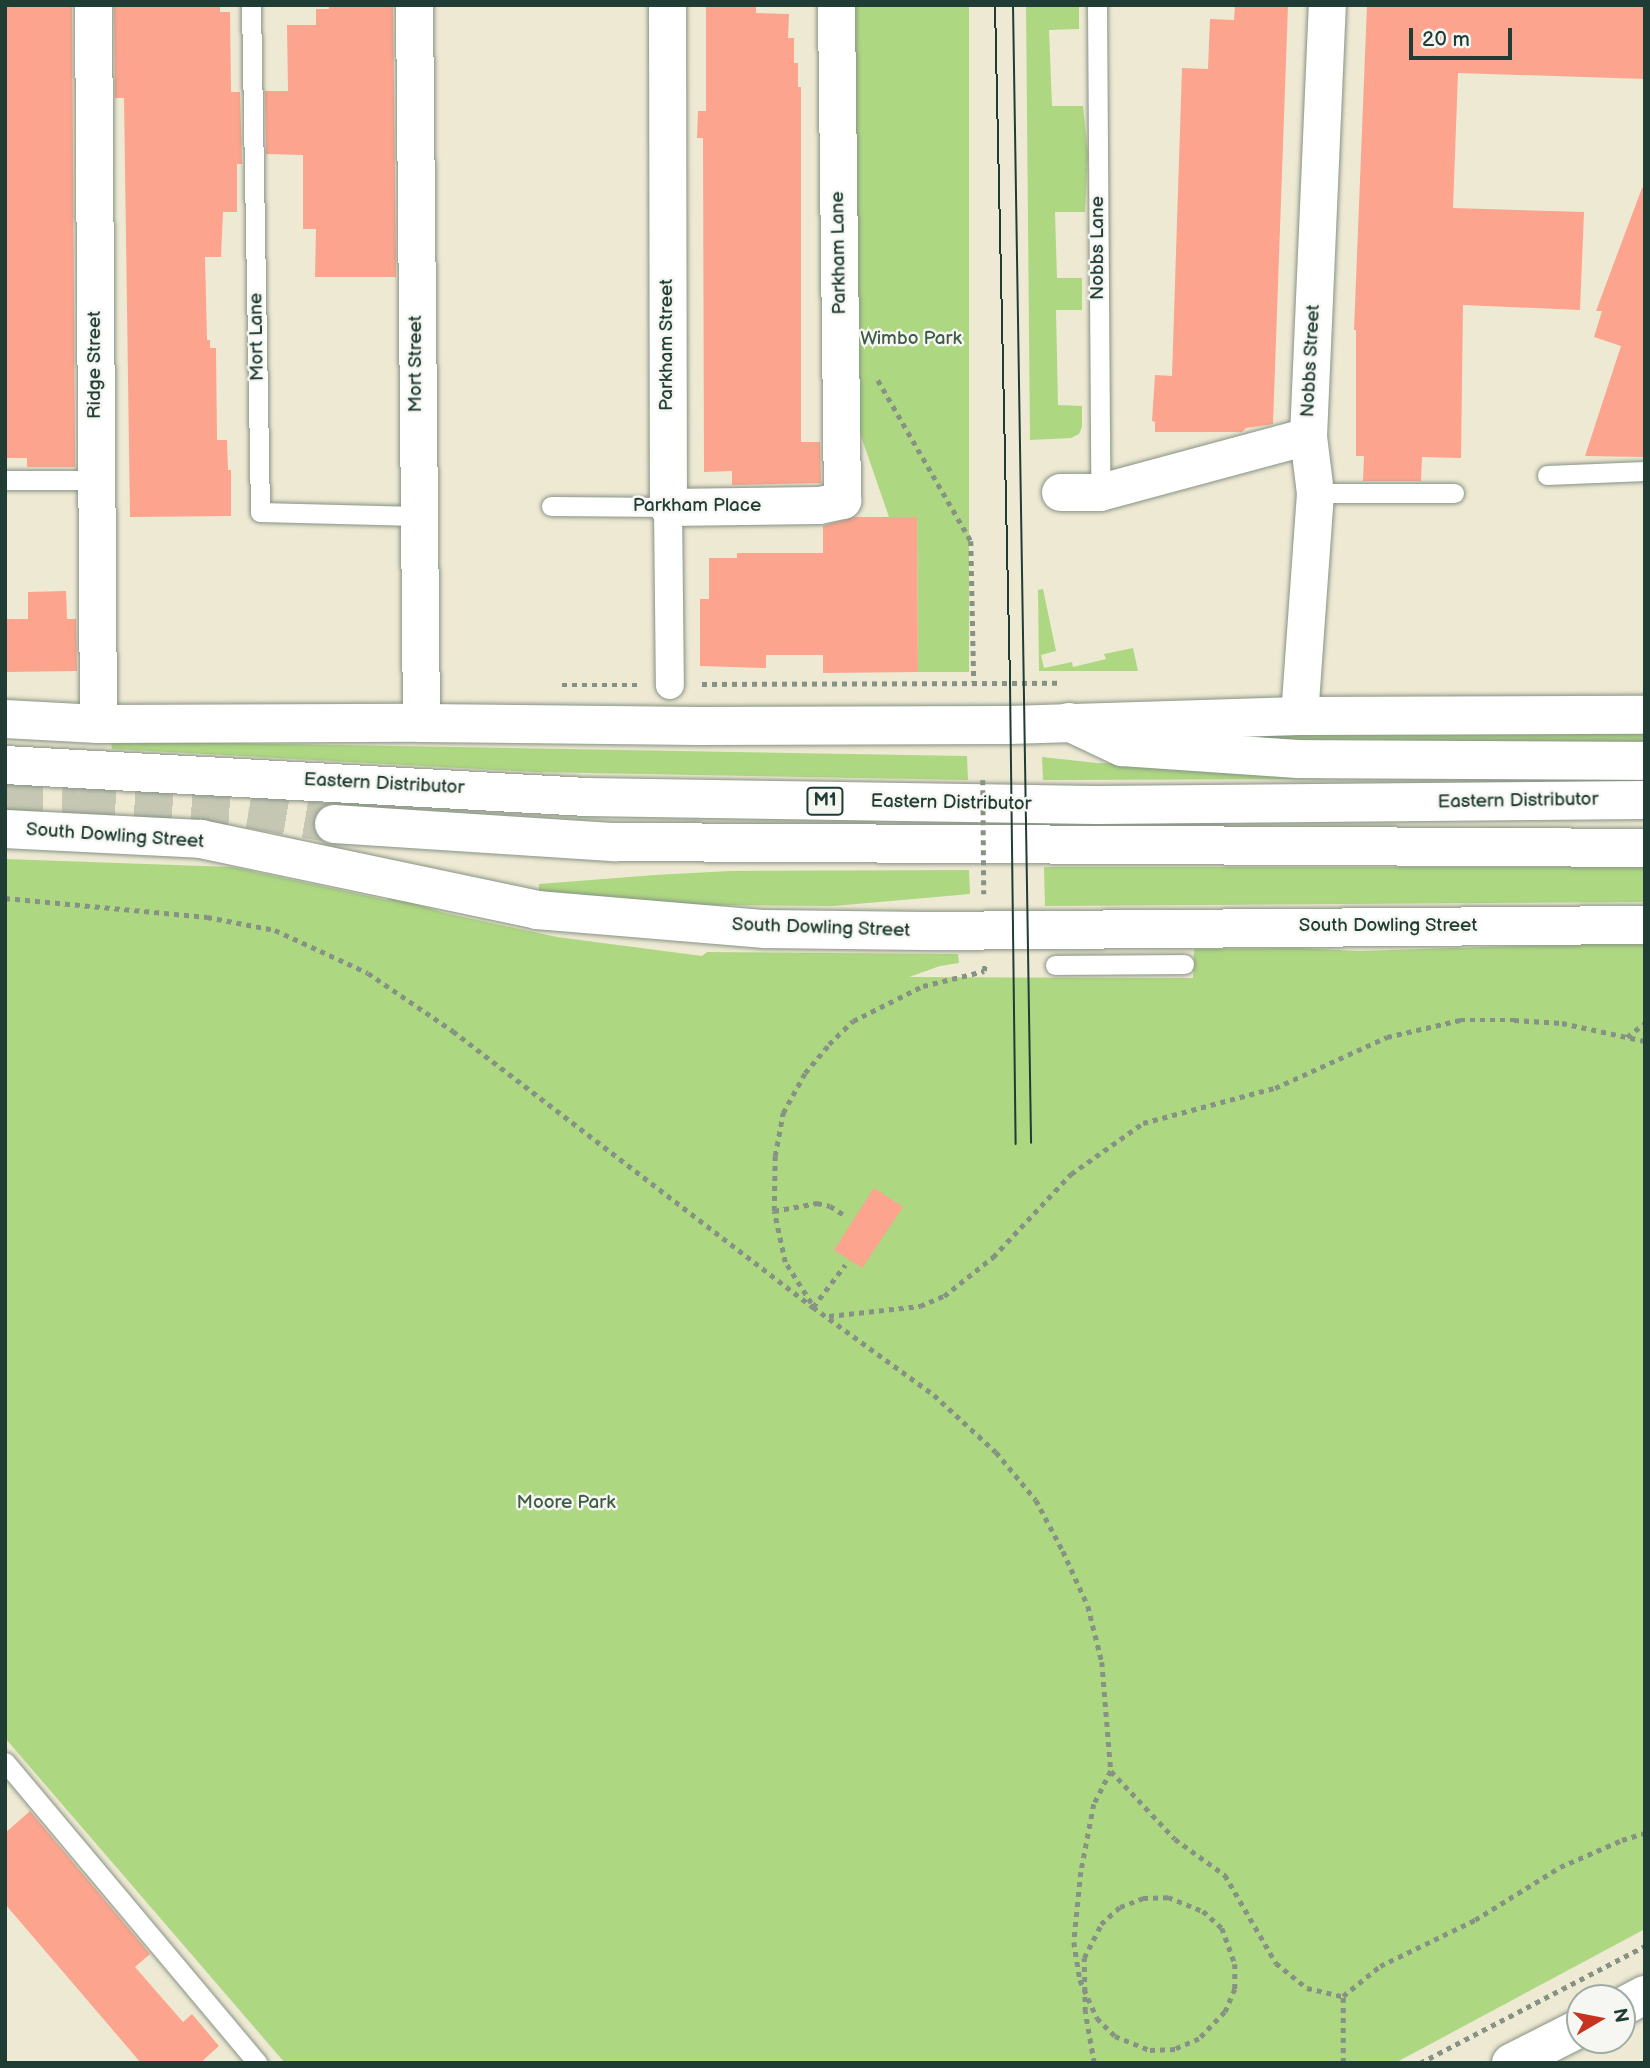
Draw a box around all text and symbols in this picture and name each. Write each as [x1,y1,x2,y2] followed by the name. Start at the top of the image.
[1412,14,1515,58] scale bar
[1422,27,1470,52] text: 20 m
[827,191,851,315] street label: Parkham Lane
[1087,196,1109,300] street label: Nobbs Lane
[656,279,678,411] street label: Parkham Street
[245,293,269,381] street label: Mort Lane
[1297,304,1325,418] street label: Nobbs Street
[84,311,106,419] street label: Ridge Street
[405,315,427,413] street label: Mort Street
[860,328,962,350] park label: Wimbo Park
[633,495,761,517] street label: Parkham Place
[303,768,465,800] street label: Eastern Distributor
[806,786,844,816] road number: M1
[1437,788,1599,814] street label: Eastern Distributor
[870,790,1032,816] street label: Eastern Distributor
[25,818,205,854] street label: South Dowling Street
[731,913,911,943] street label: South Dowling Street
[1299,915,1477,937] street label: South Dowling Street
[517,1492,615,1514] park label: Moore Park
[1566,1984,1636,2054] north arrow
[1608,2007,1633,2025] text: N

